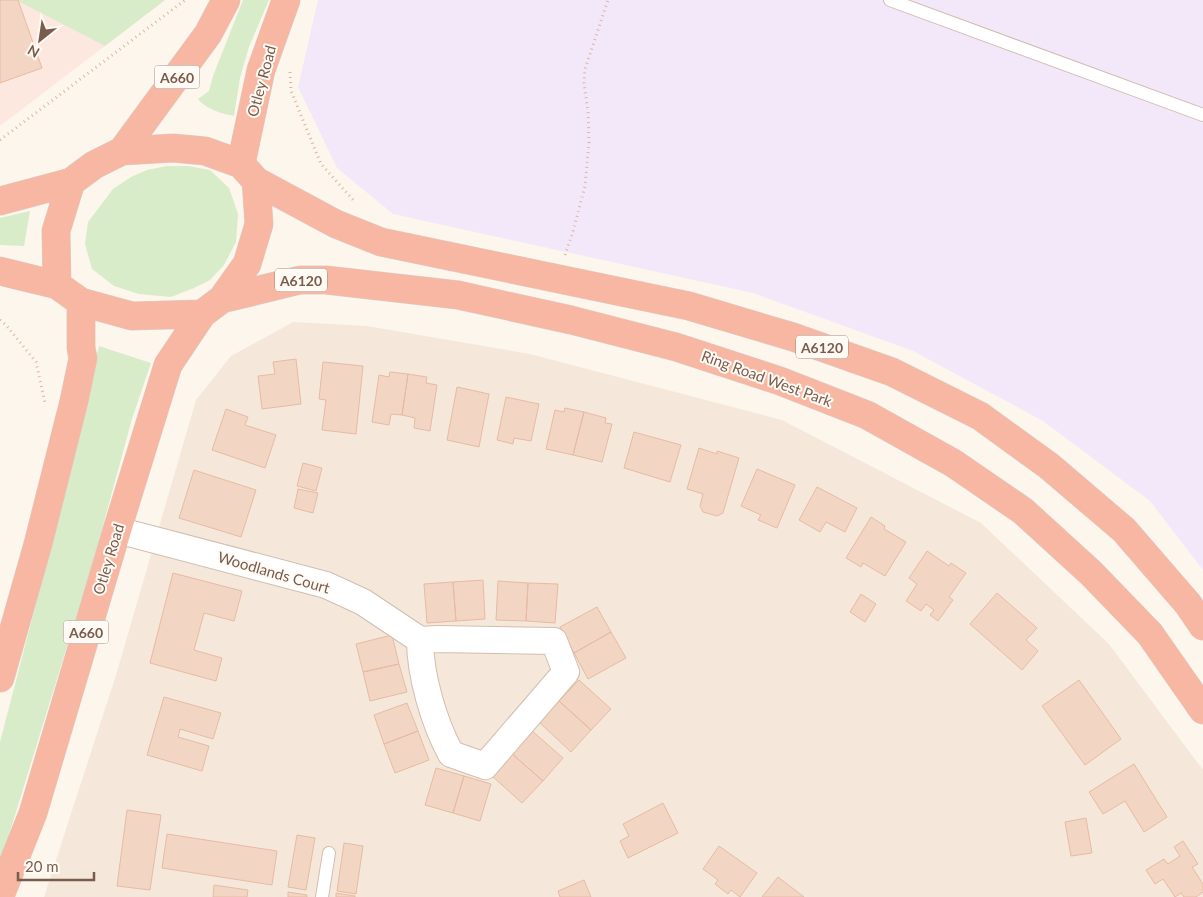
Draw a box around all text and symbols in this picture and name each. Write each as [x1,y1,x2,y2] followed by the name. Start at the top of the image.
[15,15,65,65] north arrow
[24,42,42,62] text: N
[243,43,279,119] street label: Otley Road
[154,66,200,88] road number: A660
[275,268,327,292] road number: A6120
[796,336,848,358] road number: A6120
[699,346,835,410] street label: Ring Road West Park
[89,521,127,597] street label: Otley Road
[216,547,333,597] street label: Woodlands Court
[64,620,108,644] road number: A660
[18,850,94,882] scale bar
[25,857,59,875] text: 20 m

